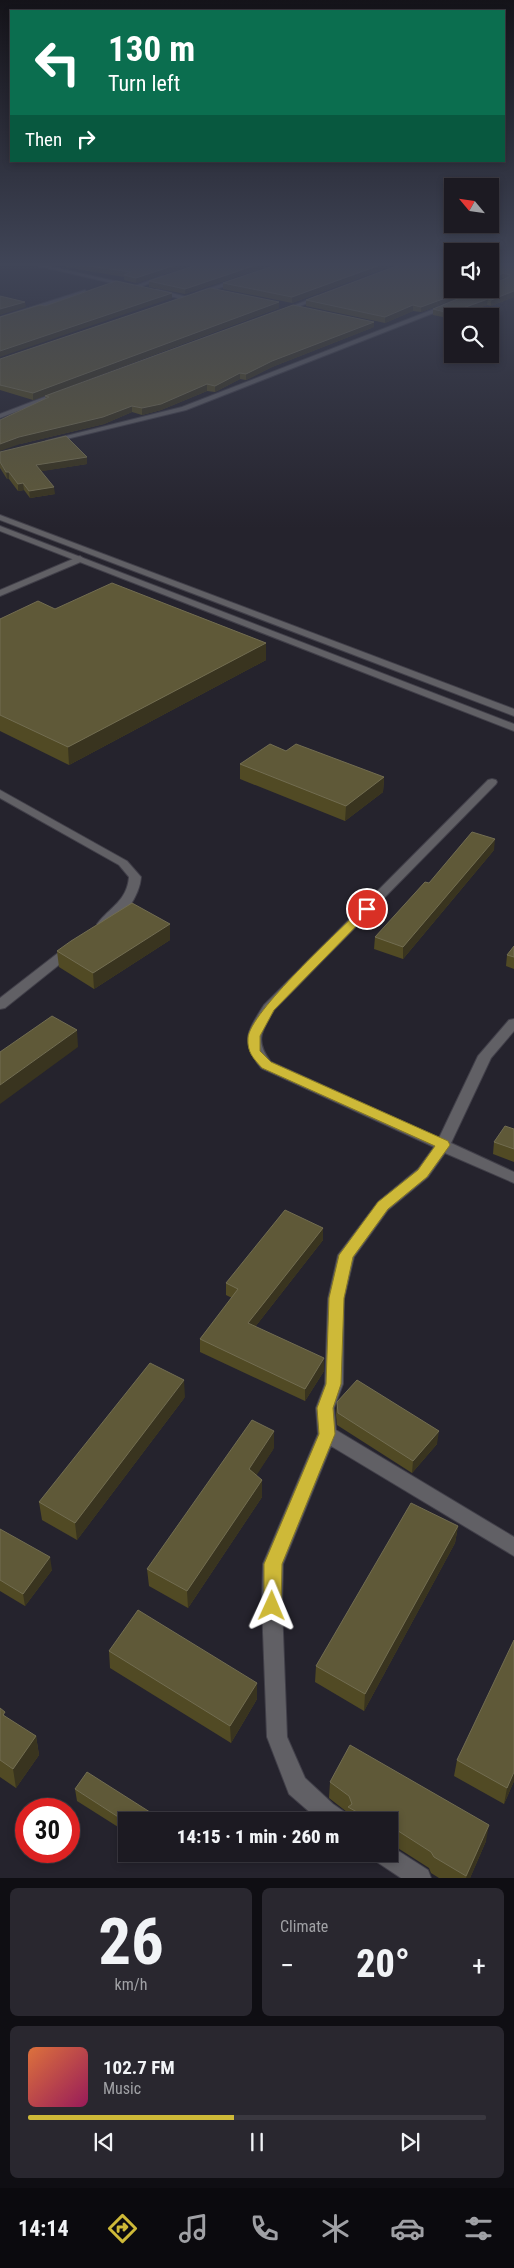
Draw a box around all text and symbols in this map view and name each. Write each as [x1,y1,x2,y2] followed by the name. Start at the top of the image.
[108,29,195,70] text: 130 m
[25,30,90,95] icon: left
[108,71,180,96] text: Turn left
[72,125,100,153] icon: right
[25,128,62,151] text: Then
[444,178,499,232] north arrow
[444,178,499,363] map controls
[444,243,499,298] button: sound
[444,308,499,363] button: search
[346,888,388,930] pin
[353,895,381,923] icon: arrive
[245,1579,297,1631] position arrow
[15,1798,80,1863] speed limit sign: 30
[177,1825,339,1848] text: 14:15 · 1 min · 260 m
[98,1904,164,1980] text: 26
[280,1917,328,1936] text: Climate
[356,1942,410,1986] text: 20°
[280,1949,294,1982] text: −
[472,1949,486,1982] text: +
[115,1975,147,1994] text: km/h
[103,2056,175,2079] text: 102.7 FM
[103,2079,141,2098] text: Music
[90,2128,118,2156] icon: previous
[243,2128,271,2156] icon: pause
[396,2128,424,2156] icon: next
[105,2211,140,2246] icon: directions
[176,2211,211,2246] icon: music
[247,2211,282,2246] icon: phone
[318,2211,353,2246] icon: climate
[390,2211,425,2246] icon: car
[461,2211,496,2246] icon: filters
[18,2216,69,2241] text: 14:14

